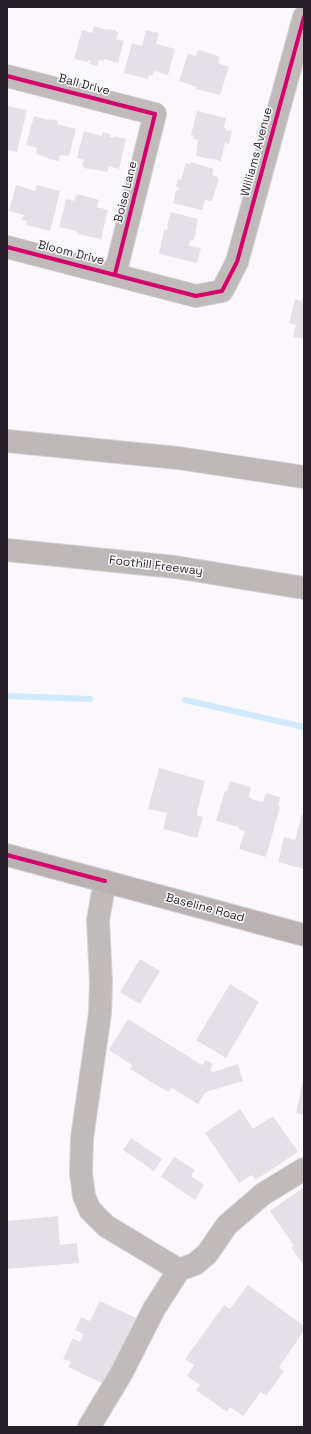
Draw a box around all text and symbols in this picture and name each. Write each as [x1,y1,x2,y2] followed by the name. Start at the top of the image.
[57,71,111,99] street label: Ball Drive
[238,106,276,198] street label: Williams Avenue
[111,160,141,224] street label: Boise Lane
[36,238,106,268] street label: Bloom Drive
[108,553,204,579] street label: Foothill Freeway
[164,891,246,925] street label: Baseline Road

